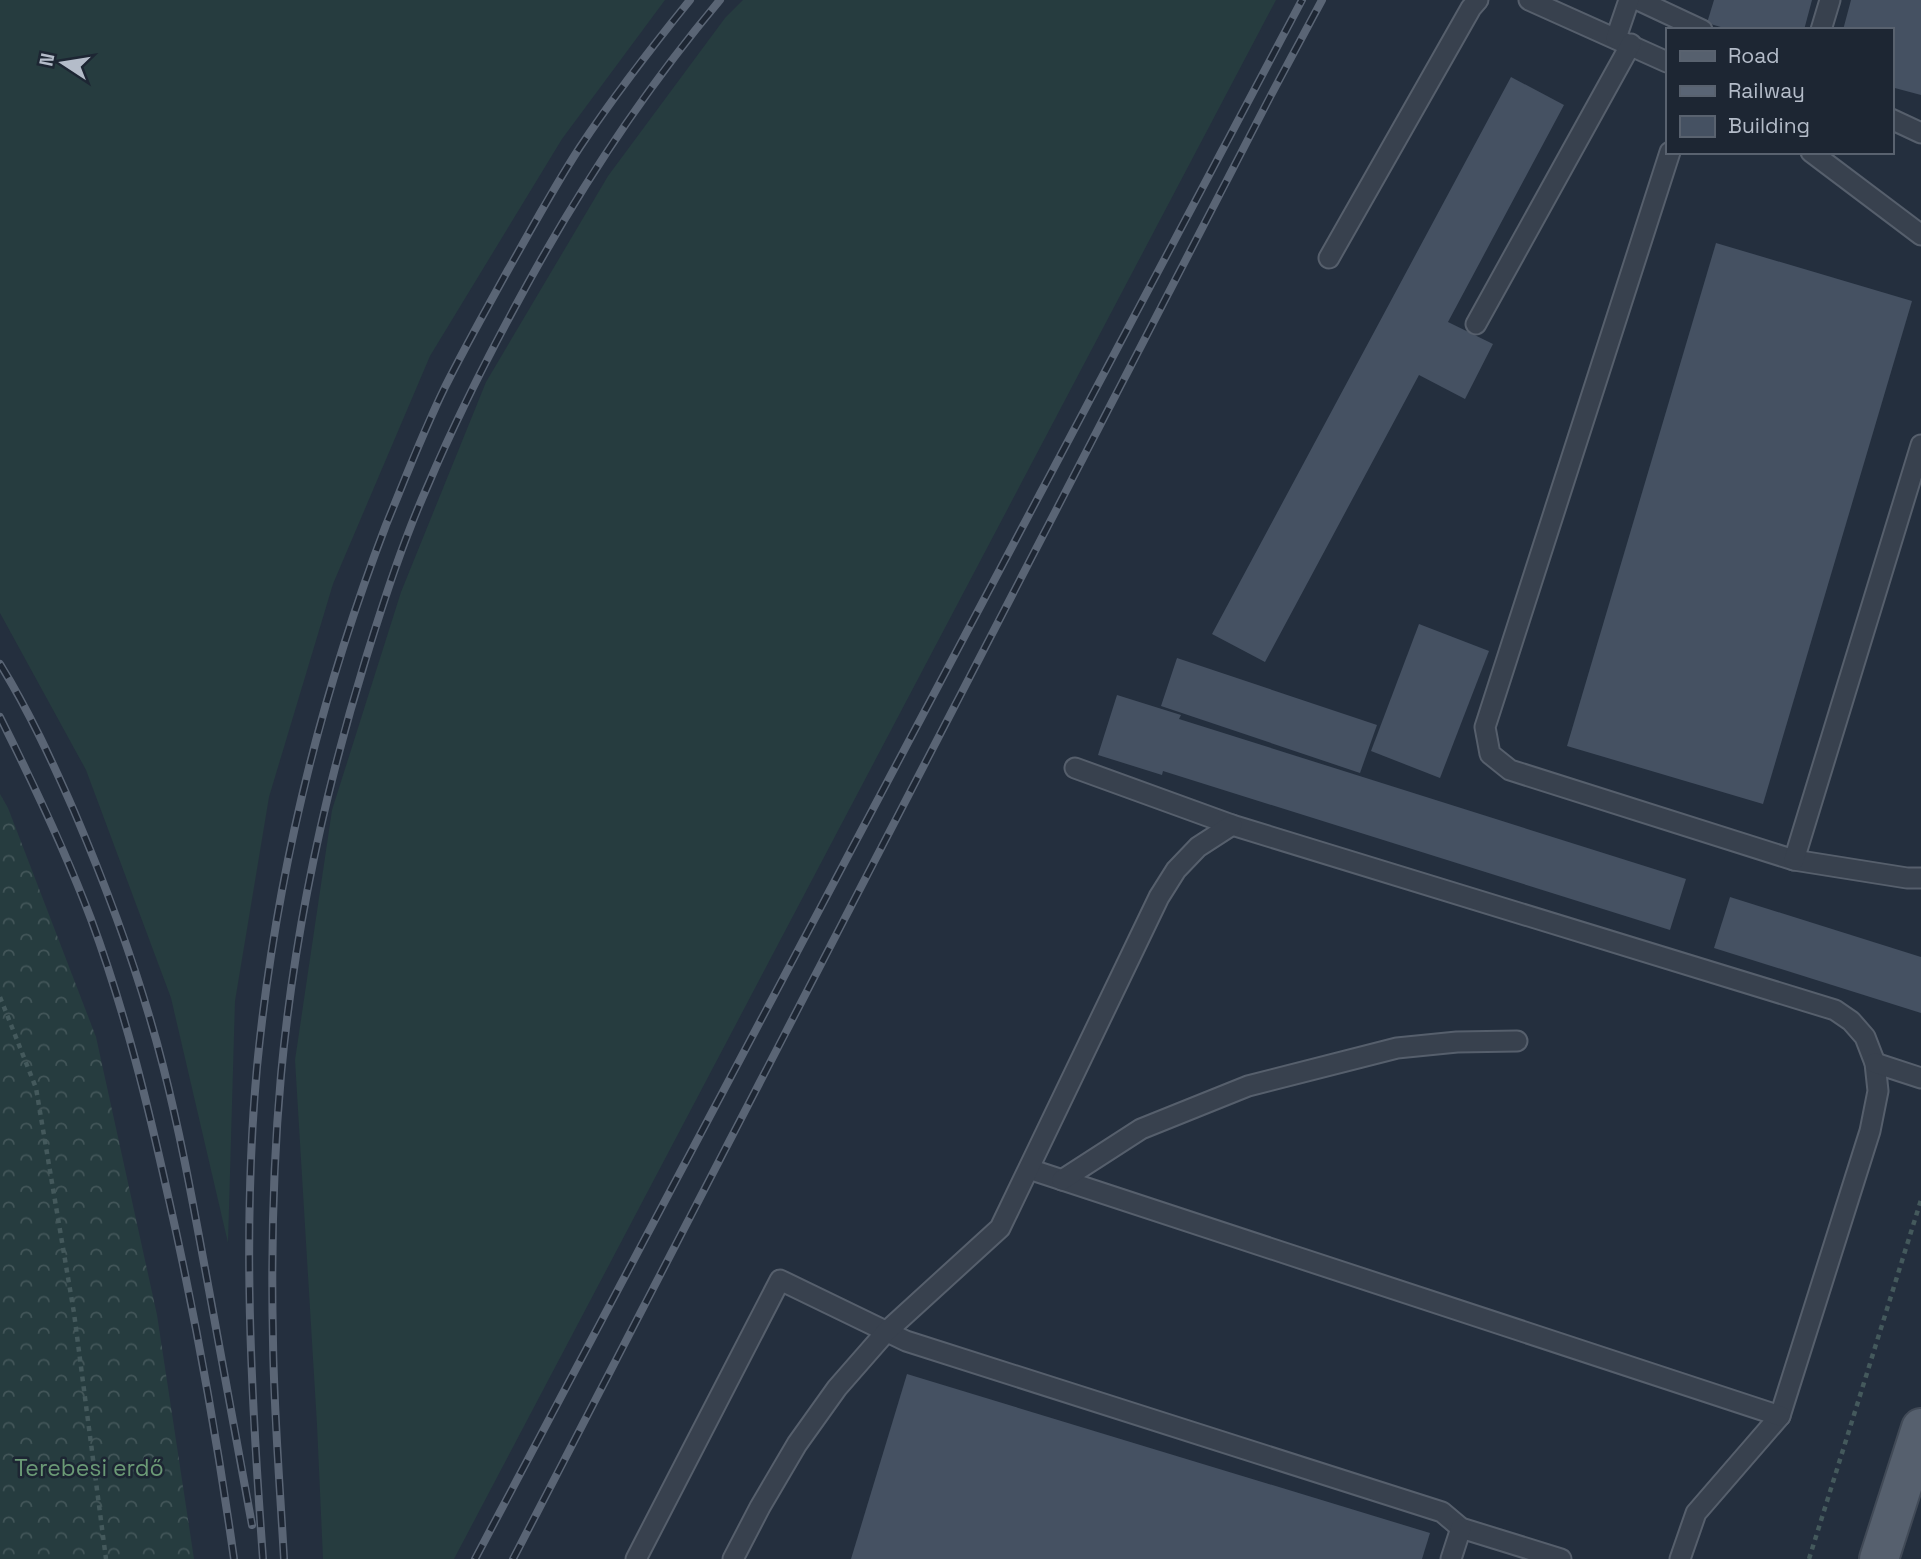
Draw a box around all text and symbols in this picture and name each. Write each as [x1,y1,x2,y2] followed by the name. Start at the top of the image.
[28,28,98,98] north arrow
[1666,28,1893,154] legend
[1728,42,1780,69] text: Road
[33,51,60,68] text: N
[1728,77,1805,104] text: Railway
[1728,112,1810,139] text: Building
[14,1453,164,1483] park label: Terebesi erdő

